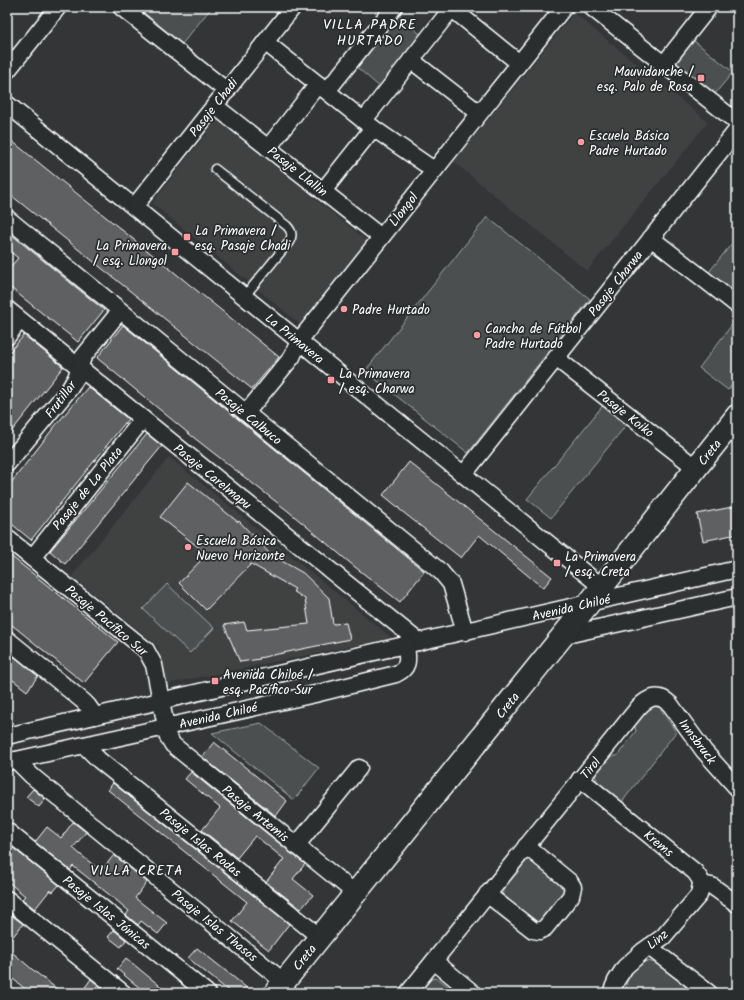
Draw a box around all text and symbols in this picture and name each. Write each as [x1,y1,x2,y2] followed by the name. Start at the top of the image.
[323,14,417,52] district label: VILLA PADRE HURTADO
[597,62,694,98] place label: Mauvidanche / esq. Palo de Rosa
[184,73,244,142] street label: Pasaje Chadi
[696,73,706,83] marker: Mauvidanche / esq. Palo de Rosa
[589,126,669,162] place label: Escuela Básica Padre Hurtado
[576,137,586,147] marker: Escuela Básica Padre Hurtado
[262,142,332,203] street label: Pasaje Llallin
[384,188,424,232] street label: Llongol
[195,221,291,257] place label: La Primavera / esq. Pasaje Chadi
[182,232,192,242] marker: La Primavera / esq. Pasaje Chadi
[93,236,167,272] place label: La Primavera / esq. Llongol
[584,246,649,322] street label: Pasaje Charwa
[170,247,180,257] marker: La Primavera / esq. Llongol
[352,300,430,321] place label: Padre Hurtado
[339,304,349,314] marker: Padre Hurtado
[260,309,328,370] street label: La Primavera
[485,319,581,355] place label: Cancha de Fútbol Padre Hurtado
[472,330,482,340] marker: Cancha de Fútbol Padre Hurtado
[339,364,415,400] place label: La Primavera / esq. Charwa
[326,375,336,385] marker: La Primavera / esq. Charwa
[40,376,83,423] street label: Frutillar
[210,384,286,451] street label: Pasaje Calbuco
[592,385,658,443] street label: Pasaje Koiko
[693,435,727,471] street label: Creta
[168,439,256,516] street label: Pasaje Carelmapu
[48,442,129,535] street label: Pasaje de La Plata
[196,531,285,567] place label: Escuela Básica Nuevo Horizonte
[183,542,193,552] marker: Escuela Básica Nuevo Horizonte
[565,547,636,583] place label: La Primavera / esq. Creta
[552,558,562,568] marker: La Primavera / esq. Creta
[60,580,153,663] street label: Pasaje Pacífico Sur
[530,589,614,628] street label: Avenida Chiloé
[223,665,314,701] place label: Avenida Chiloé / esq. Pacífico Sur
[210,676,220,686] marker: Avenida Chiloé / esq. Pacífico Sur
[491,688,525,724] street label: Creta
[177,697,261,736] street label: Avenida Chiloé
[673,715,722,770] street label: Innsbruck
[576,753,607,785] street label: Tirol
[217,780,294,848] street label: Pasaje Artemis
[154,803,246,883] street label: Pasaje Islas Rodas
[638,825,678,863] street label: Krems
[91,860,183,882] district label: VILLA CRETA
[57,871,155,956] street label: Pasaje Islas Jónicas
[166,885,262,968] street label: Pasaje Islas Thasos
[642,925,674,956] street label: Linz
[288,940,322,976] street label: Creta

